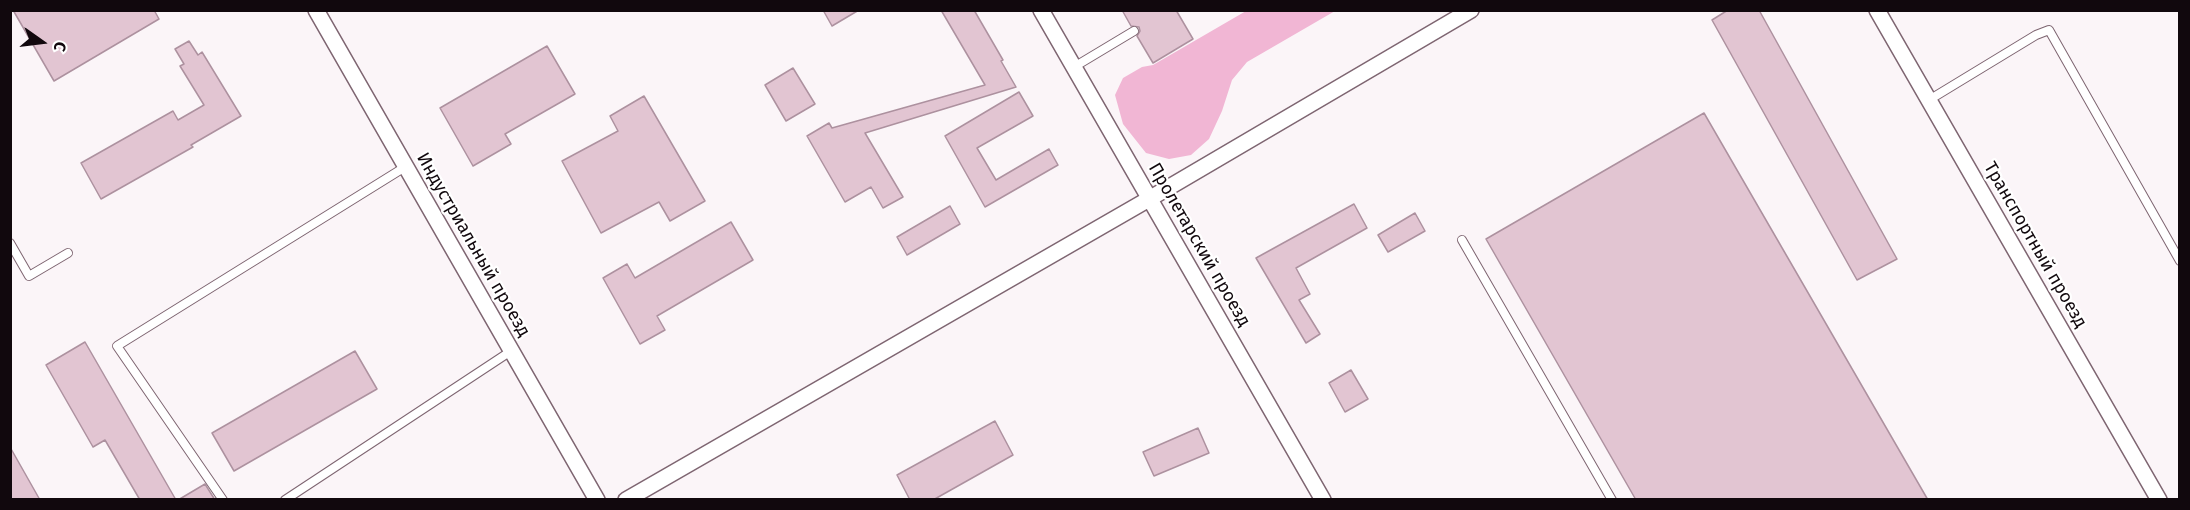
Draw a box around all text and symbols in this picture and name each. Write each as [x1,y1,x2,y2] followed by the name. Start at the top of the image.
[12,12,72,72] north arrow
[50,40,70,53] text: С
[411,149,535,341] street label: Индустриальный проезд
[1979,158,2091,332] street label: Транспортный проезд
[1143,159,1255,331] street label: Пролетарский проезд

